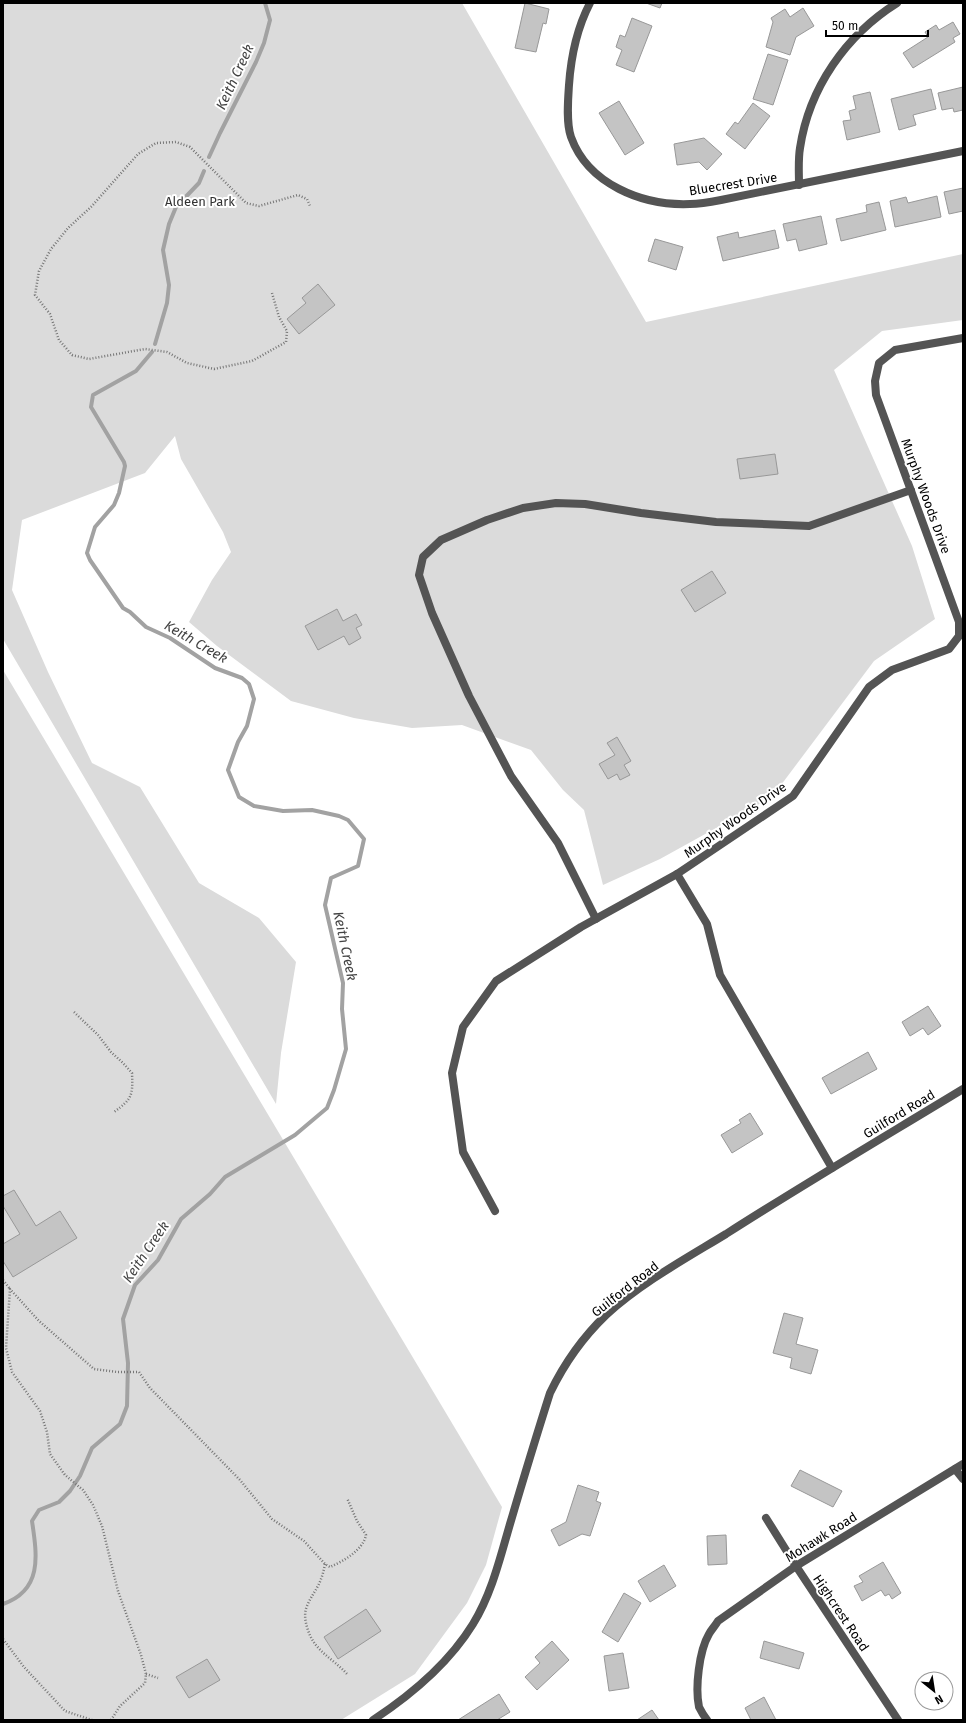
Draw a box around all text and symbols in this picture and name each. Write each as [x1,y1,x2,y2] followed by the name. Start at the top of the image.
[826,12,928,38] scale bar
[832,19,858,33] text: 50 m
[212,41,258,112] water label: Keith Creek
[688,170,778,198] street label: Bluecrest Drive
[165,194,235,209] park label: Aldeen Park
[898,436,954,556] street label: Murphy Woods Drive
[161,617,231,667] water label: Keith Creek
[681,779,789,861] street label: Murphy Woods Drive
[329,910,361,983] water label: Keith Creek
[860,1087,938,1141] street label: Guilford Road
[119,1218,173,1286] water label: Keith Creek
[589,1258,661,1320] street label: Guilford Road
[782,1509,860,1565] street label: Mohawk Road
[810,1572,872,1654] street label: Highcrest Road
[914,1671,954,1711] north arrow
[932,1692,945,1707] text: N

